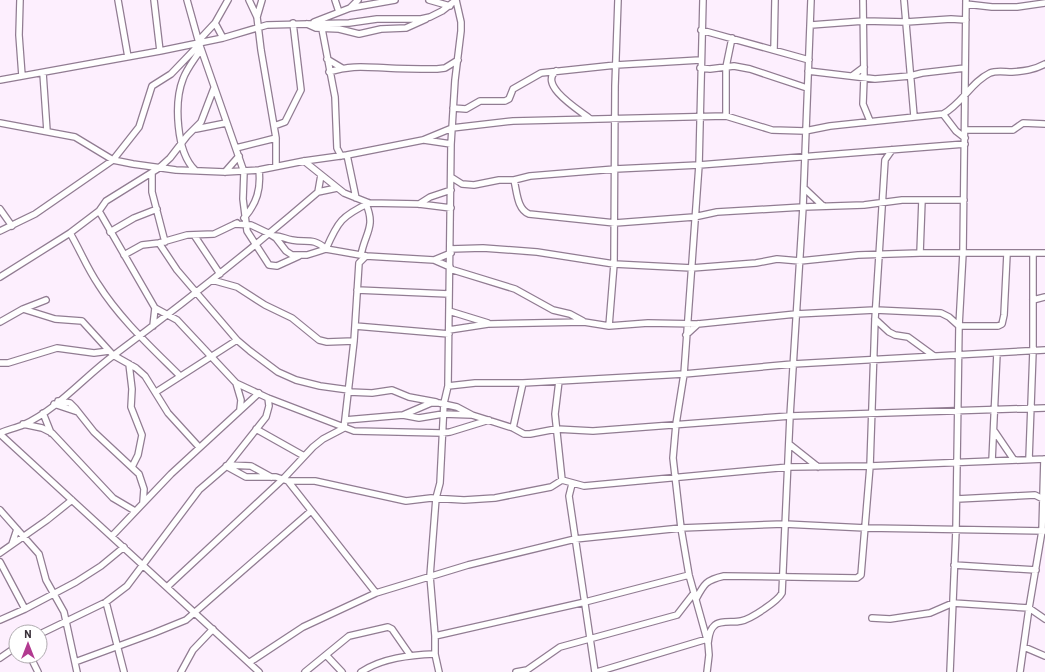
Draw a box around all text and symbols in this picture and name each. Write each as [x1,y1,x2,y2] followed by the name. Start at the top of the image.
[8,624,48,664] north arrow
[24,627,32,640] text: N

